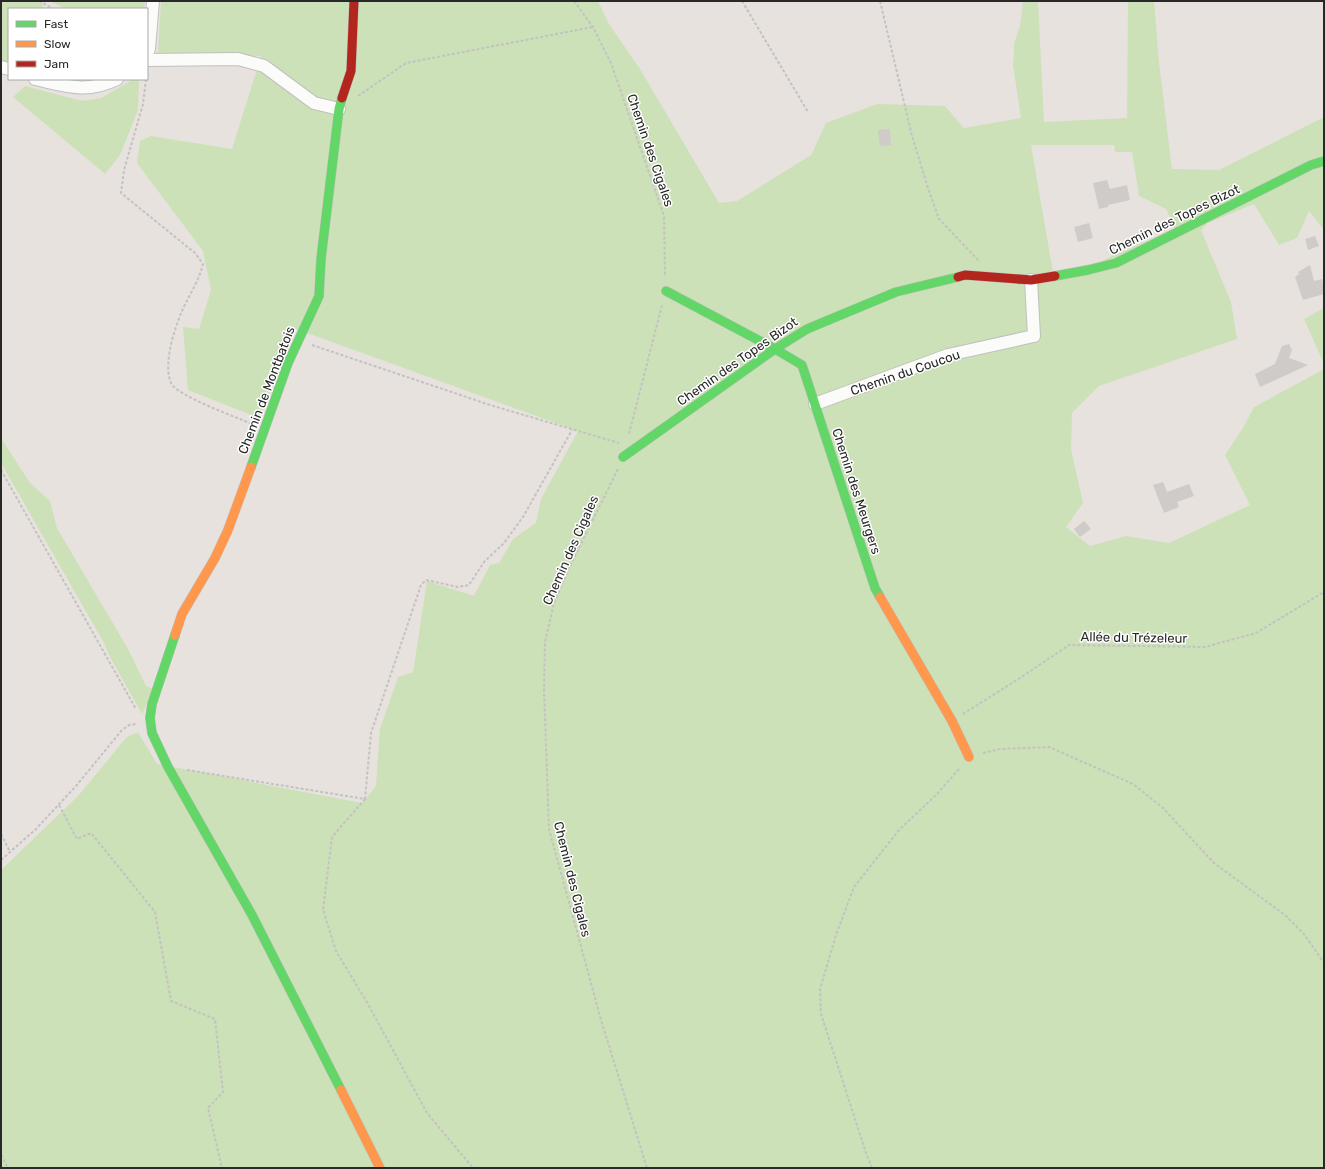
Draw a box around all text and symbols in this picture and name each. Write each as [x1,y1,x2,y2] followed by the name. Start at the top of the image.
[8,8,148,80] legend
[44,17,68,31] text: Fast
[44,37,71,51] text: Slow
[44,57,69,71] text: Jam
[623,92,677,209] street label: Chemin des Cigales
[1106,181,1242,258] street label: Chemin des Topes Bizot
[674,314,800,409] street label: Chemin des Topes Bizot
[235,324,298,456] street label: Chemin de Montbatois
[848,347,962,398] street label: Chemin du Coucou
[828,426,884,557] street label: Chemin des Meurgers
[540,493,602,608] street label: Chemin des Cigales
[1080,629,1188,646] street label: Allée du Trézeleur
[550,820,594,939] street label: Chemin des Cigales

